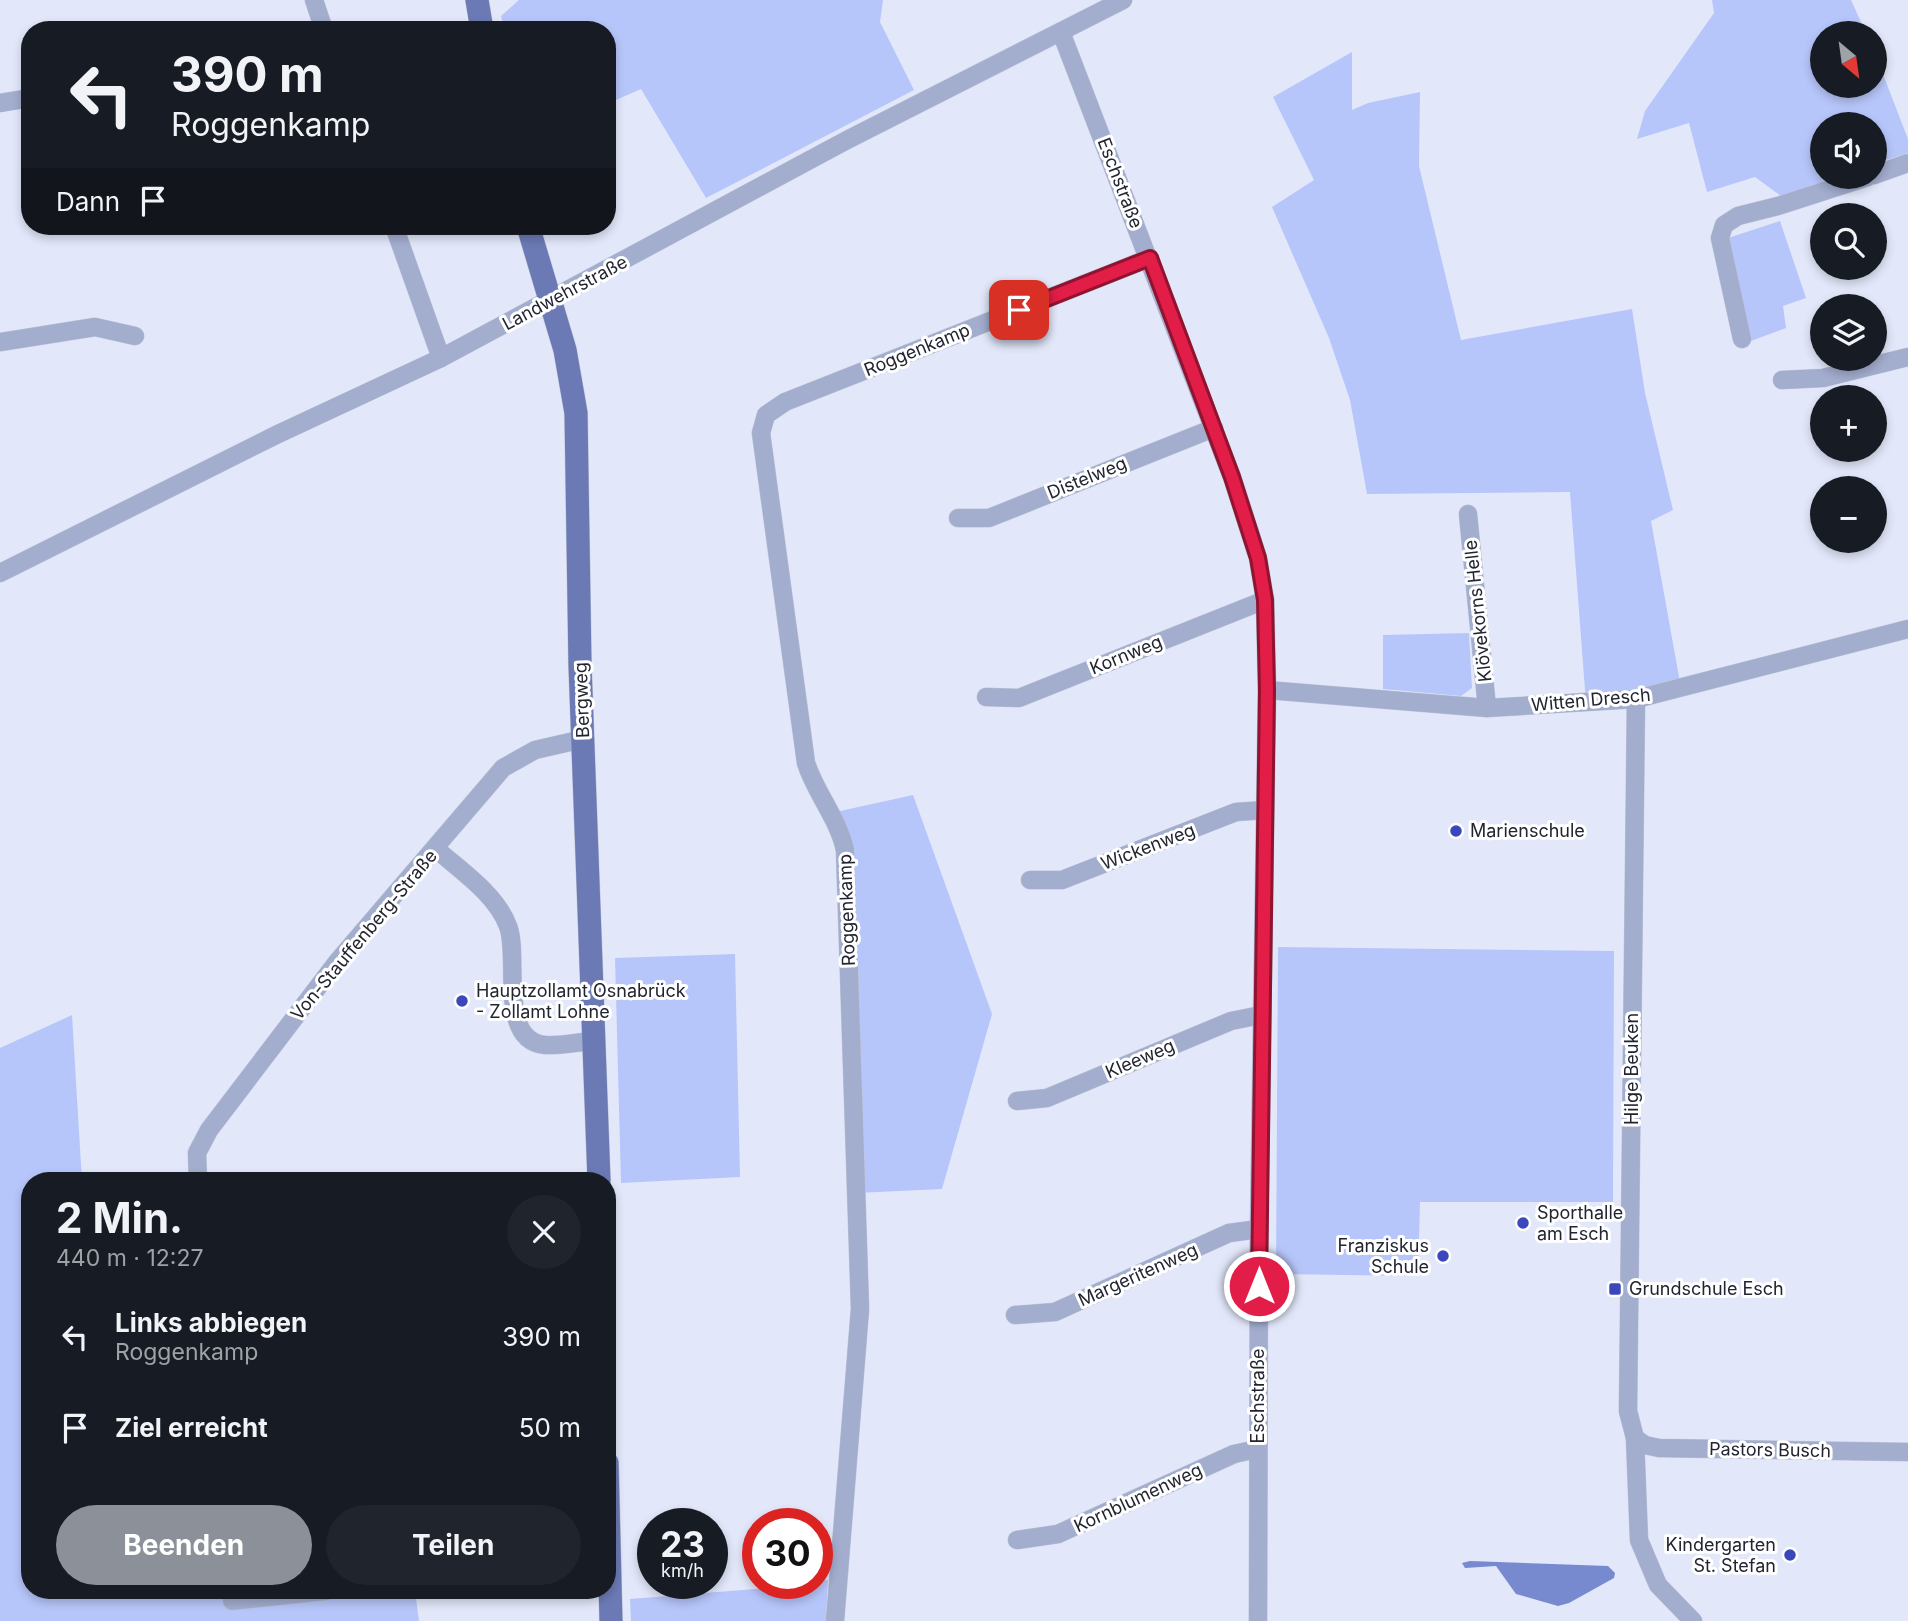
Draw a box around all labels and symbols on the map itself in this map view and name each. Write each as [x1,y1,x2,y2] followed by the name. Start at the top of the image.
[1810,21,1886,98] north arrow
[1094,135,1147,231] street label: Eschstraße
[499,251,631,334] street label: Landwehrstraße
[989,280,1049,340] pin
[861,319,973,380] street label: Roggenkamp
[1044,452,1129,503] street label: Distelweg
[1460,539,1495,683] street label: Klövekorns Helle
[1087,631,1165,678] street label: Kornweg
[570,662,593,738] street label: Bergweg
[1530,684,1652,715] street label: Witten Dresch
[1098,819,1198,874] street label: Wickenweg
[1470,820,1585,841] place label: Marienschule
[1448,823,1464,839] marker: Marienschule
[286,845,441,1024] street label: Von-Stauffenberg-Straße
[834,854,859,966] street label: Roggenkamp
[476,980,686,1022] place label: Hauptzollamt Osnabrück - Zollamt Lohne
[454,993,470,1009] marker: Hauptzollamt Osnabrück - Zollamt Lohne
[1621,1013,1642,1125] street label: Hilge Beuken
[1102,1035,1178,1082] street label: Kleeweg
[1537,1202,1623,1244] place label: Sporthalle am Esch
[1515,1215,1531,1231] marker: Sporthalle am Esch
[1338,1235,1429,1277] place label: Franziskus Schule
[1075,1239,1201,1310] street label: Margeritenweg
[1435,1248,1451,1264] marker: Franziskus Schule
[1222,1249,1296,1323] position arrow
[1629,1278,1784,1299] place label: Grundschule Esch
[1607,1281,1623,1297] marker: Grundschule Esch
[1247,1348,1268,1444] street label: Eschstraße
[1709,1438,1831,1461] street label: Pastors Busch
[1070,1459,1205,1536] street label: Kornblumenweg
[742,1508,833,1599] speed limit sign: 30
[1666,1534,1776,1576] place label: Kindergarten St. Stefan
[1782,1547,1798,1563] marker: Kindergarten St. Stefan

